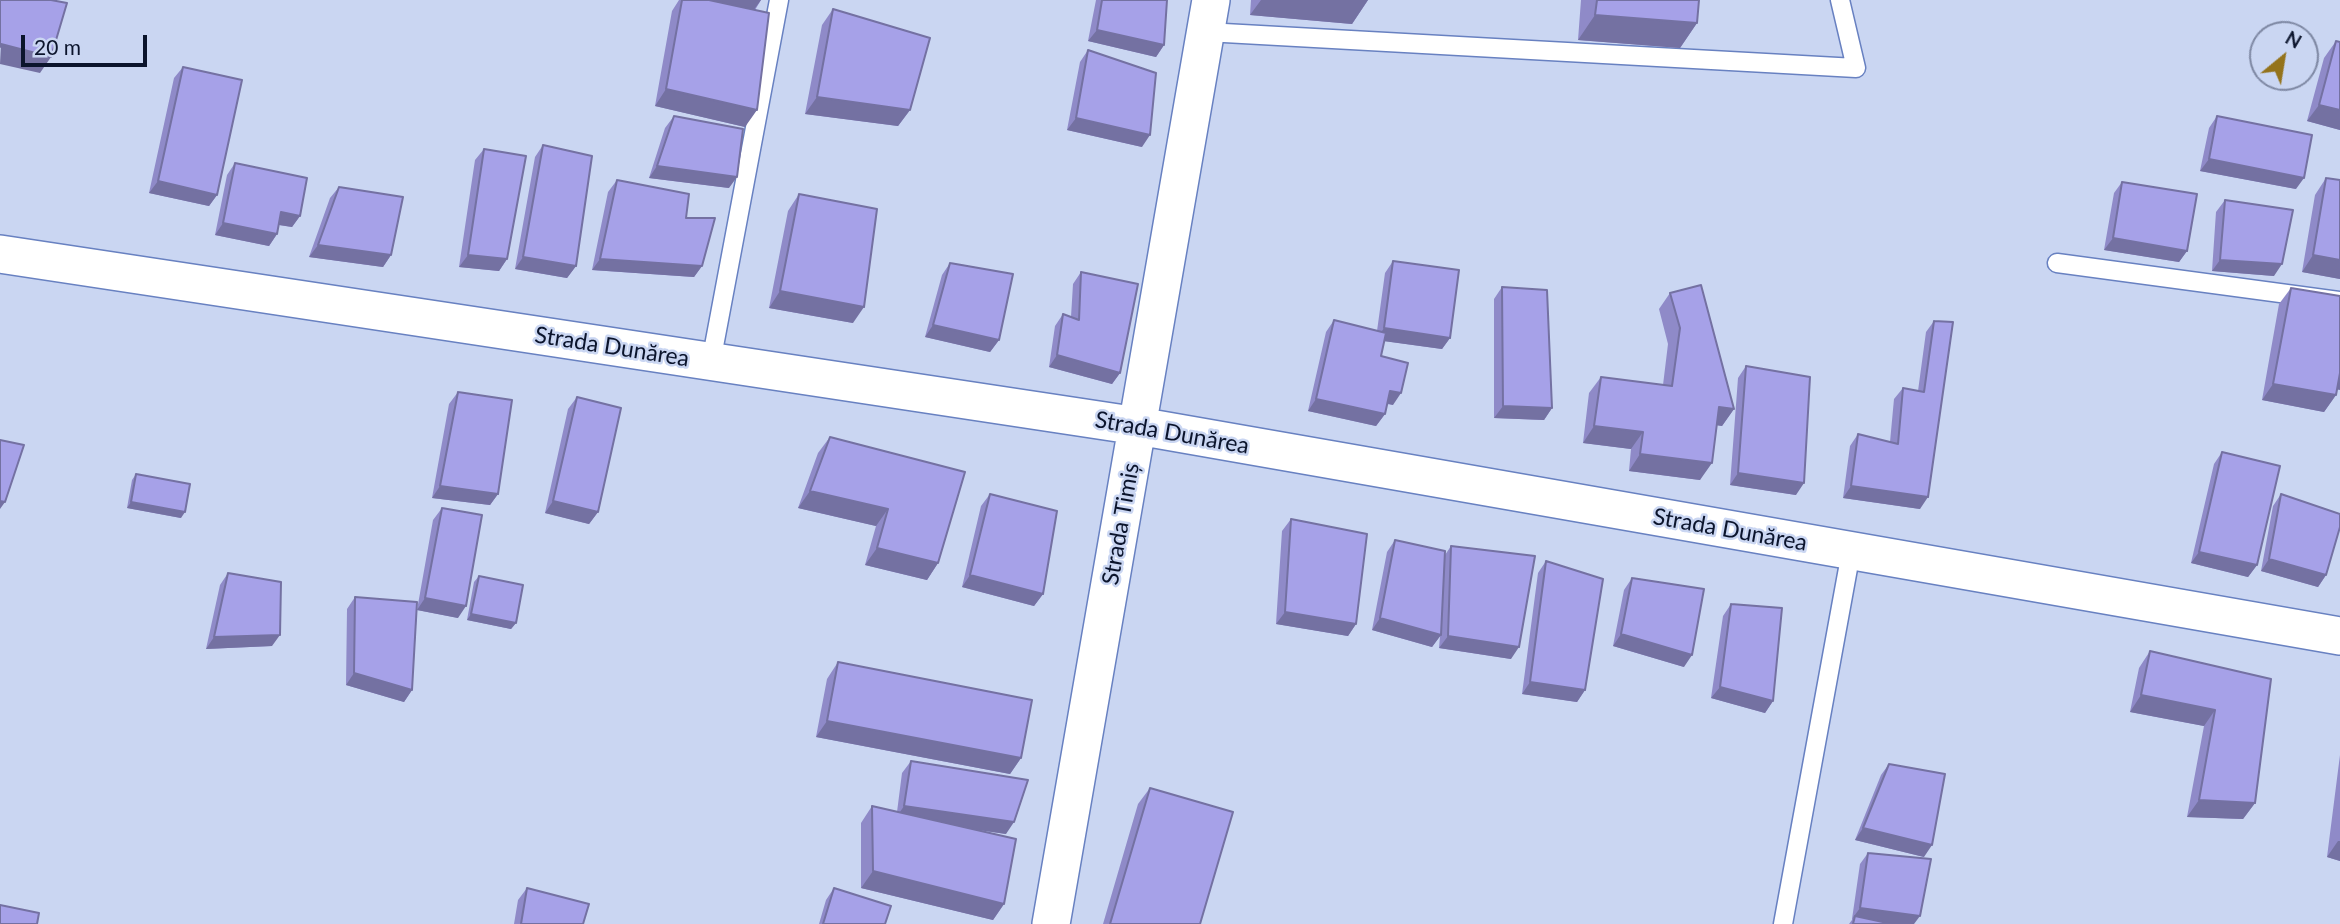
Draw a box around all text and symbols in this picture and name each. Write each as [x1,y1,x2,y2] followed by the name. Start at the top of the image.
[24,21,150,65] scale bar
[2249,21,2319,91] north arrow
[2282,25,2306,53] text: N
[34,34,81,59] text: 20 m
[533,321,691,373] street label: Strada Dunărea
[1093,406,1251,460] street label: Strada Dunărea
[1097,461,1145,587] street label: Strada Timiș
[1651,503,1809,557] street label: Strada Dunărea

